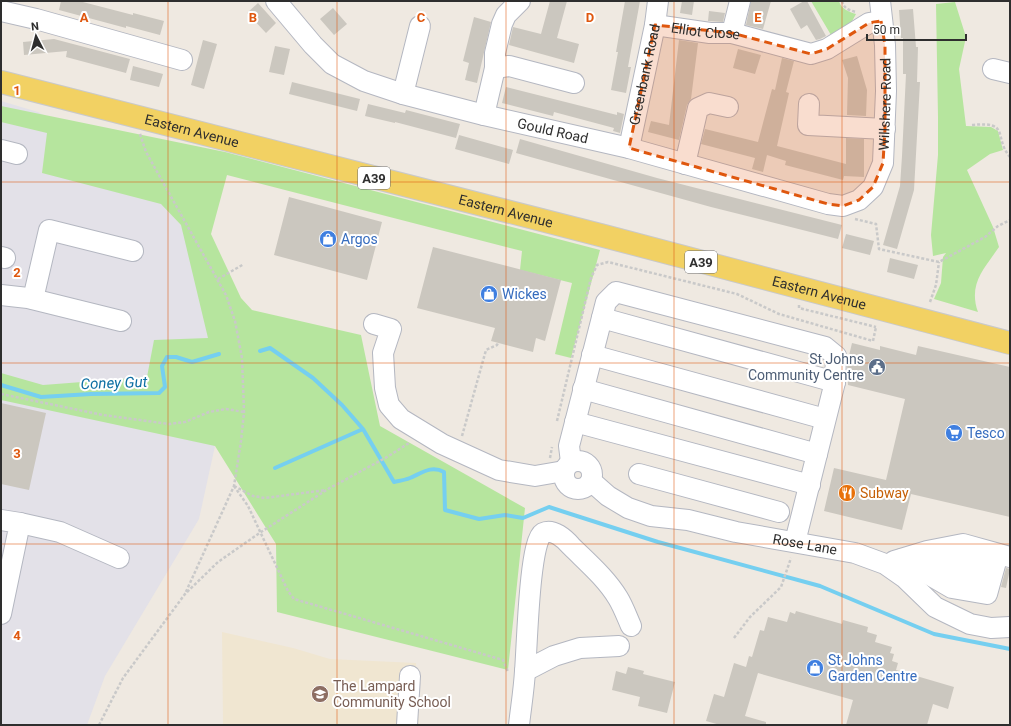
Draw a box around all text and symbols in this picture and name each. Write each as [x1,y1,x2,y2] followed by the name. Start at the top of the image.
[80,10,89,25] text: A
[249,10,257,25] text: B
[417,10,426,25] text: C
[586,10,594,25] text: D
[754,10,762,25] text: E
[16,16,56,56] north arrow
[867,16,966,42] scale bar
[670,19,742,43] street label: Elliot Close
[30,20,40,33] text: N
[626,23,663,127] street label: Greenbank Road
[873,23,900,37] text: 50 m
[876,58,894,151] street label: Willshere Road
[13,83,21,98] text: 1
[143,111,241,150] street label: Eastern Avenue
[516,115,590,146] street label: Gould Road
[358,167,390,189] road number: A39
[457,191,555,231] street label: Eastern Avenue
[318,229,338,249] shop icon: Argos
[341,231,378,247] place label: Argos
[685,251,717,273] road number: A39
[13,265,21,280] text: 2
[771,273,868,313] street label: Eastern Avenue
[479,284,499,304] shop icon: Wickes
[502,286,547,302] place label: Wickes
[748,351,864,383] place label: St Johns Community Centre
[867,357,887,377] public building icon: St Johns Community Centre
[80,373,148,393] water label: Coney Gut
[944,423,964,443] supermarket icon: Tesco
[967,425,1005,441] place label: Tesco
[13,446,21,461] text: 3
[837,483,857,503] restaurant icon: Subway
[860,485,909,501] place label: Subway
[771,531,838,558] street label: Rose Lane
[13,628,21,643] text: 4
[828,652,917,684] place label: St Johns Garden Centre
[805,658,825,678] shop icon: St Johns Garden Centre
[333,678,451,710] place label: The Lampard Community School
[310,684,330,704] school or university icon: The Lampard Community School

